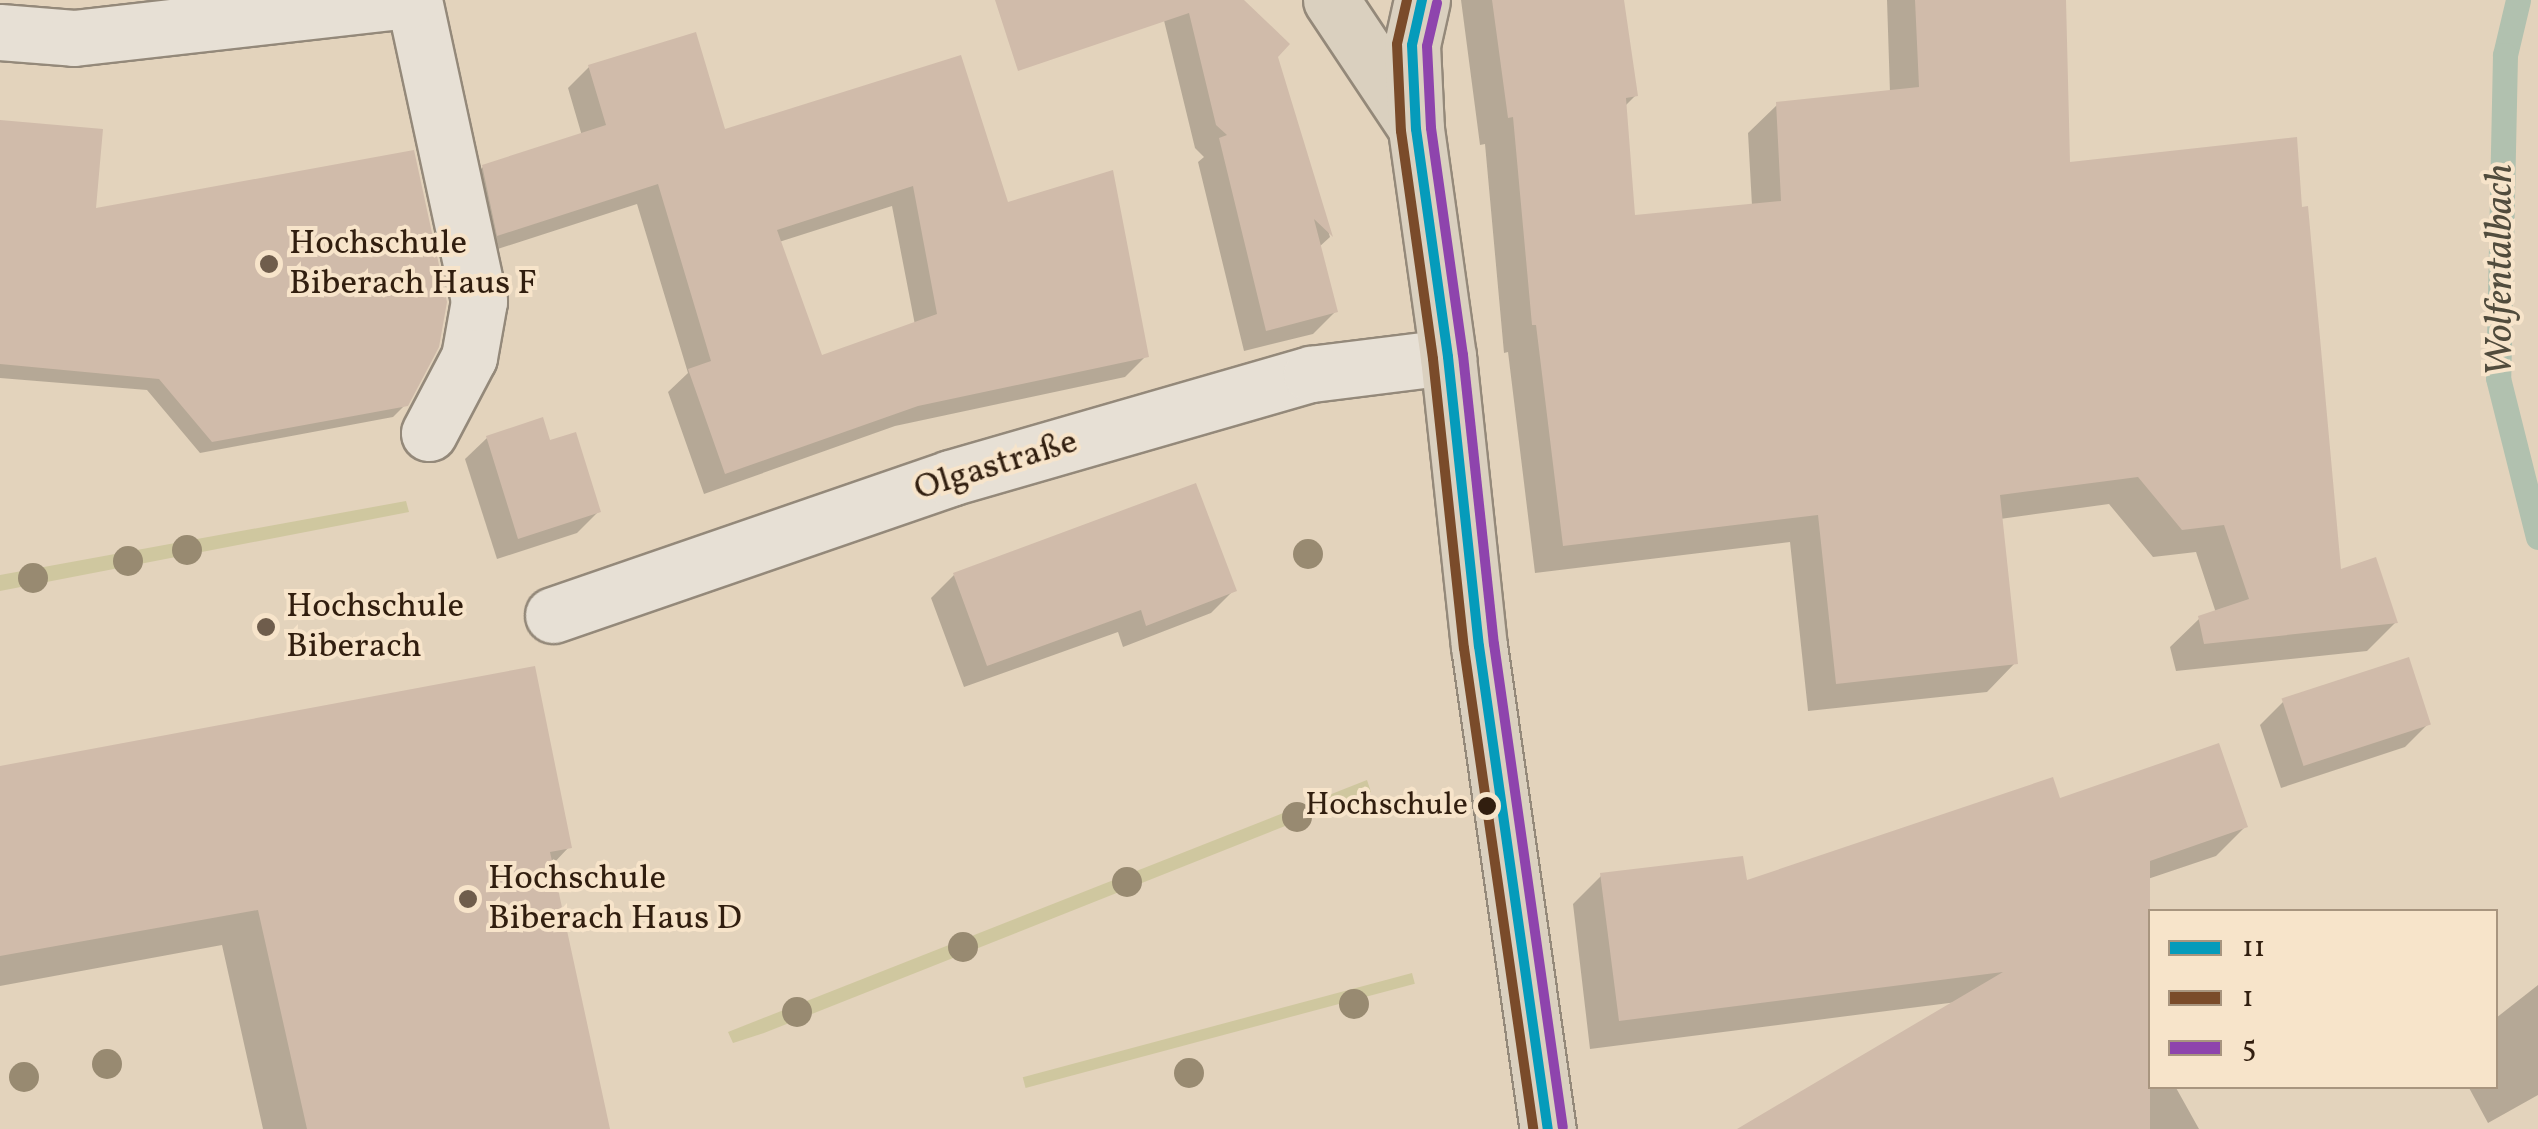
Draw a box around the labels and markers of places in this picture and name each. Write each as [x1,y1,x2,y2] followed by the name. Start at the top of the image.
[289,223,537,305] place label: Hochschule Biberach Haus F
[258,253,280,275] marker: Hochschule Biberach Haus F
[286,586,464,668] place label: Hochschule Biberach
[255,616,277,638] marker: Hochschule Biberach
[1305,787,1468,825] place label: Hochschule
[1477,796,1497,816] marker: Hochschule
[488,858,742,940] place label: Hochschule Biberach Haus D
[457,888,479,910] marker: Hochschule Biberach Haus D

